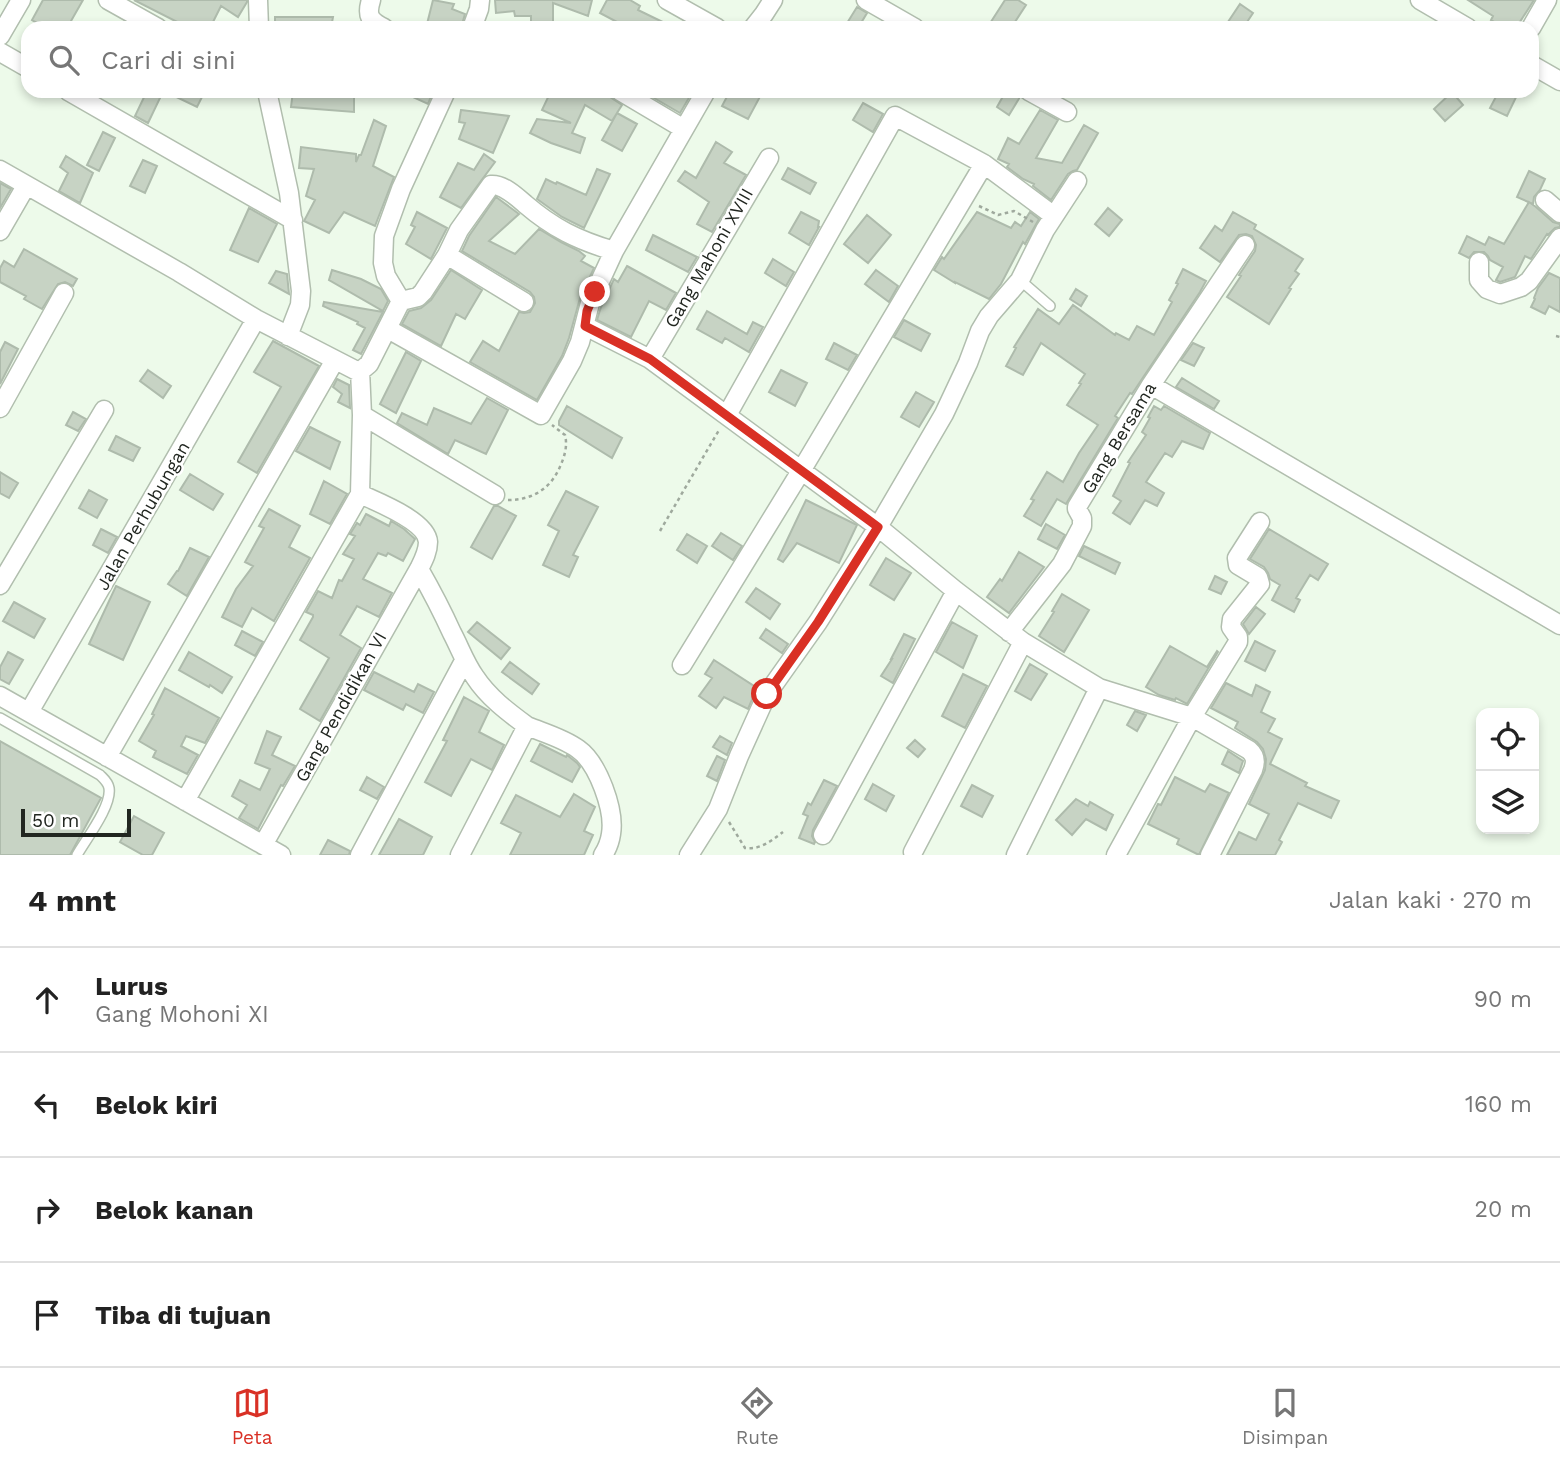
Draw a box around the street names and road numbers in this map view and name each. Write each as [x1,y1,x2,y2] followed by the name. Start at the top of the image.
[660,184,757,331] street label: Gang Mahoni XVIII
[1077,378,1160,497] street label: Gang Bersama
[91,438,194,594] street label: Jalan Perhubungan
[291,628,391,786] street label: Gang Pendidikan VI

